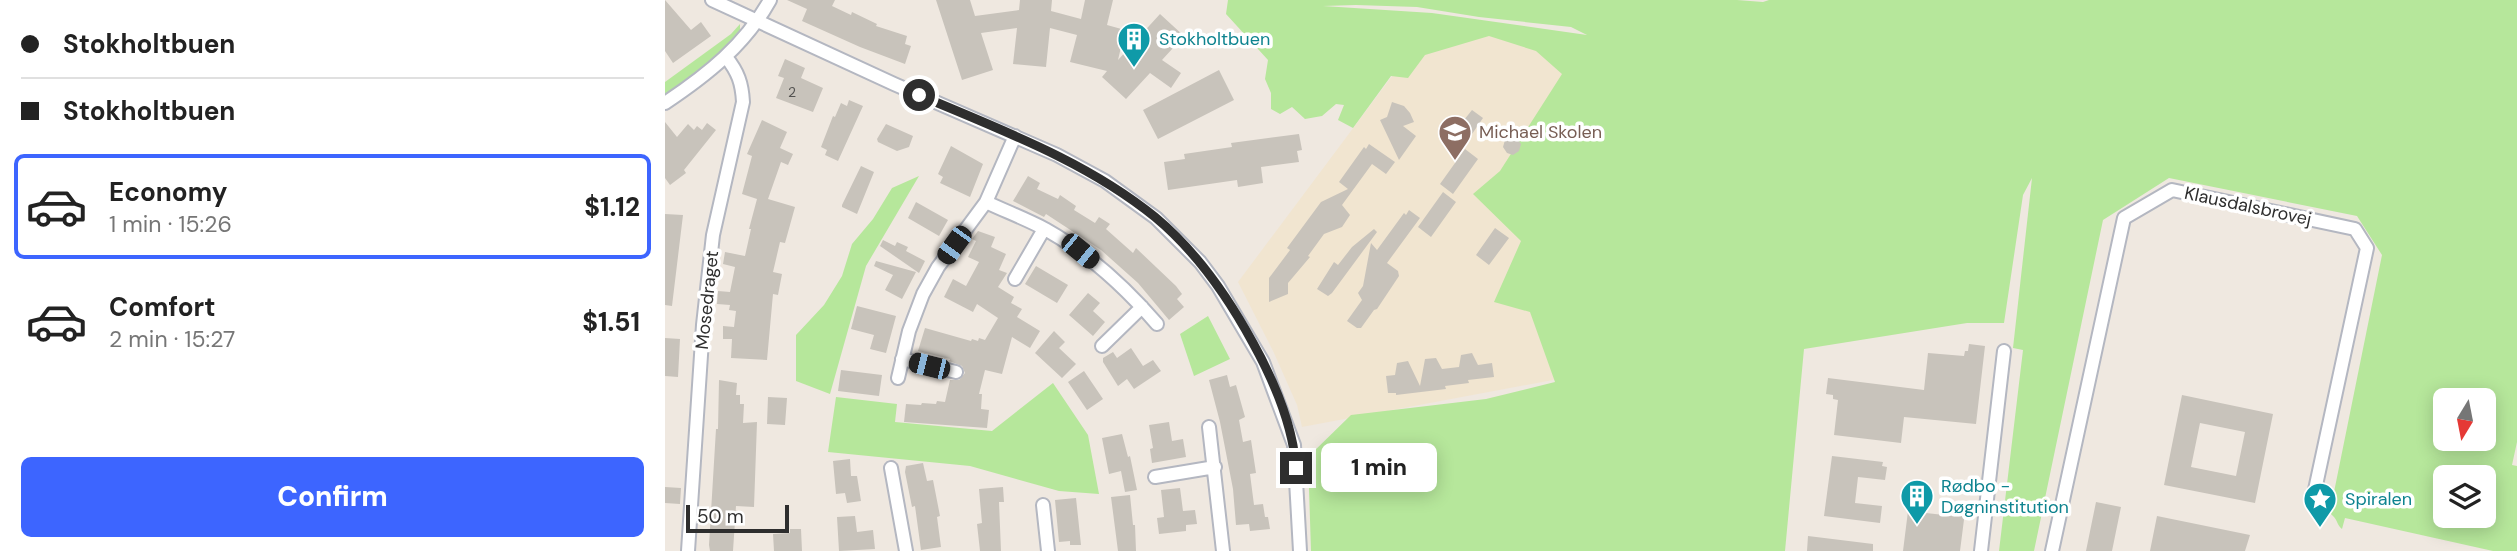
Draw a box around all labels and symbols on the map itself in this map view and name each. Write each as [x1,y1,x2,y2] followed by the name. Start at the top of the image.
[1115,20,1153,69] building icon: Stokholtbuen
[1159,27,1270,51] place label: Stokholtbuen
[903,79,935,111] route start
[788,83,796,101] house number: 2
[1436,113,1474,162] school or university icon: Michael Skolen
[1479,120,1602,144] place label: Michael Skolen
[2182,181,2314,231] street label: Klausdalsbrovej
[934,222,975,268] car
[1058,230,1103,272] car
[690,249,724,351] street label: Mosedraget
[907,351,952,381] car
[2433,388,2495,452] north arrow
[1321,444,1436,492] callout: 1 min
[1280,452,1312,484] route end
[1941,474,2069,519] place label: Rødbo - Døgninstitution
[1898,477,1936,526] building icon: Rødbo - Døgninstitution
[2301,480,2339,529] place icon: Spiralen
[2345,487,2412,511] place label: Spiralen
[686,502,789,534] scale bar

